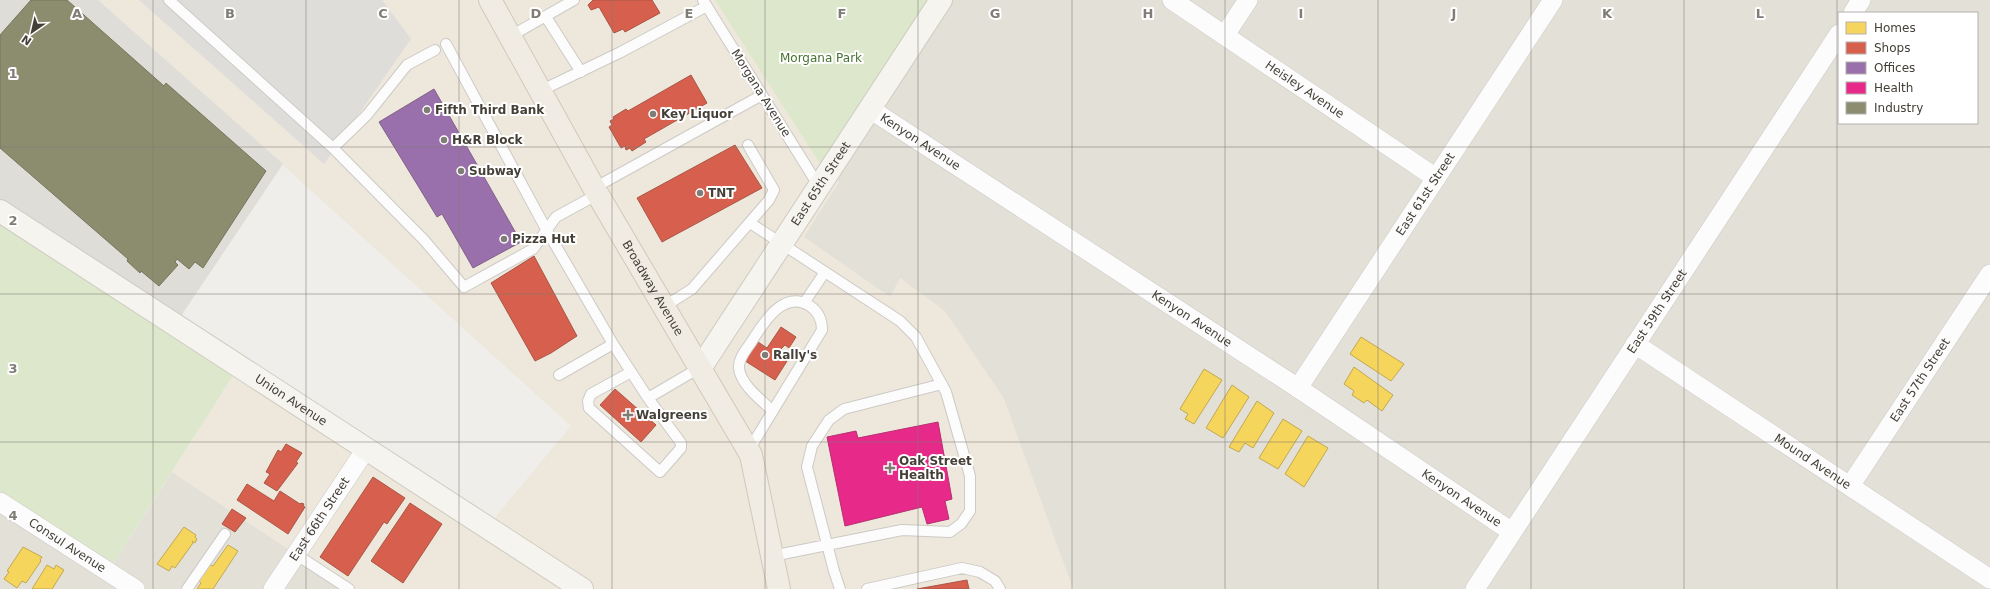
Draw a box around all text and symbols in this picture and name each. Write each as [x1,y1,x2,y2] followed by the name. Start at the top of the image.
[72,6,82,21] text: A
[225,6,235,21] text: B
[378,6,388,21] text: C
[531,6,542,21] text: D
[685,6,693,21] text: E
[838,6,846,21] text: F
[990,6,1000,21] text: G
[1143,6,1153,21] text: H
[1299,6,1303,21] text: I
[1451,6,1456,21] text: J
[1602,6,1613,21] text: K
[1756,6,1764,21] text: L
[12,12,52,52] north arrow
[1838,12,1978,124] legend
[1874,21,1916,35] text: Homes
[19,32,34,48] text: N
[1874,41,1910,55] text: Shops
[728,47,794,139] street label: Morgana Avenue
[780,51,862,65] park label: Morgana Park
[1262,58,1347,121] street label: Heisley Avenue
[1874,61,1915,75] text: Offices
[8,66,18,81] text: 1
[1874,81,1913,95] text: Health
[1874,101,1923,115] text: Industry
[435,103,545,117] place label: Fifth Third Bank
[422,105,432,115] marker: Fifth Third Bank
[661,107,733,121] place label: Key Liquor
[648,109,658,119] marker: Key Liquor
[878,111,963,173] street label: Kenyon Avenue
[452,133,524,147] place label: H&R Block
[439,135,449,145] marker: H&R Block
[788,139,854,228] street label: East 65th Street
[1393,150,1458,238] street label: East 61st Street
[469,164,522,178] place label: Subway
[456,166,466,176] marker: Subway
[708,186,735,200] place label: TNT
[695,188,705,198] marker: TNT
[8,213,18,228] text: 2
[512,232,576,246] place label: Pizza Hut
[499,234,509,244] marker: Pizza Hut
[619,238,686,338] street label: Broadway Avenue
[1624,266,1690,356] street label: East 59th Street
[1149,287,1234,350] street label: Kenyon Avenue
[1887,335,1953,425] street label: East 57th Street
[773,348,817,362] place label: Rally's
[760,350,770,360] marker: Rally's
[8,361,18,376] text: 3
[252,371,330,429] street label: Union Avenue
[636,408,708,422] place label: Walgreens
[623,410,633,420] marker: Walgreens
[1772,431,1854,492] street label: Mound Avenue
[899,454,972,482] place label: Oak Street Health
[884,462,896,474] marker: Oak Street Health
[1419,466,1504,530] street label: Kenyon Avenue
[287,474,353,564] street label: East 66th Street
[8,508,18,523] text: 4
[26,515,108,575] street label: Consul Avenue

